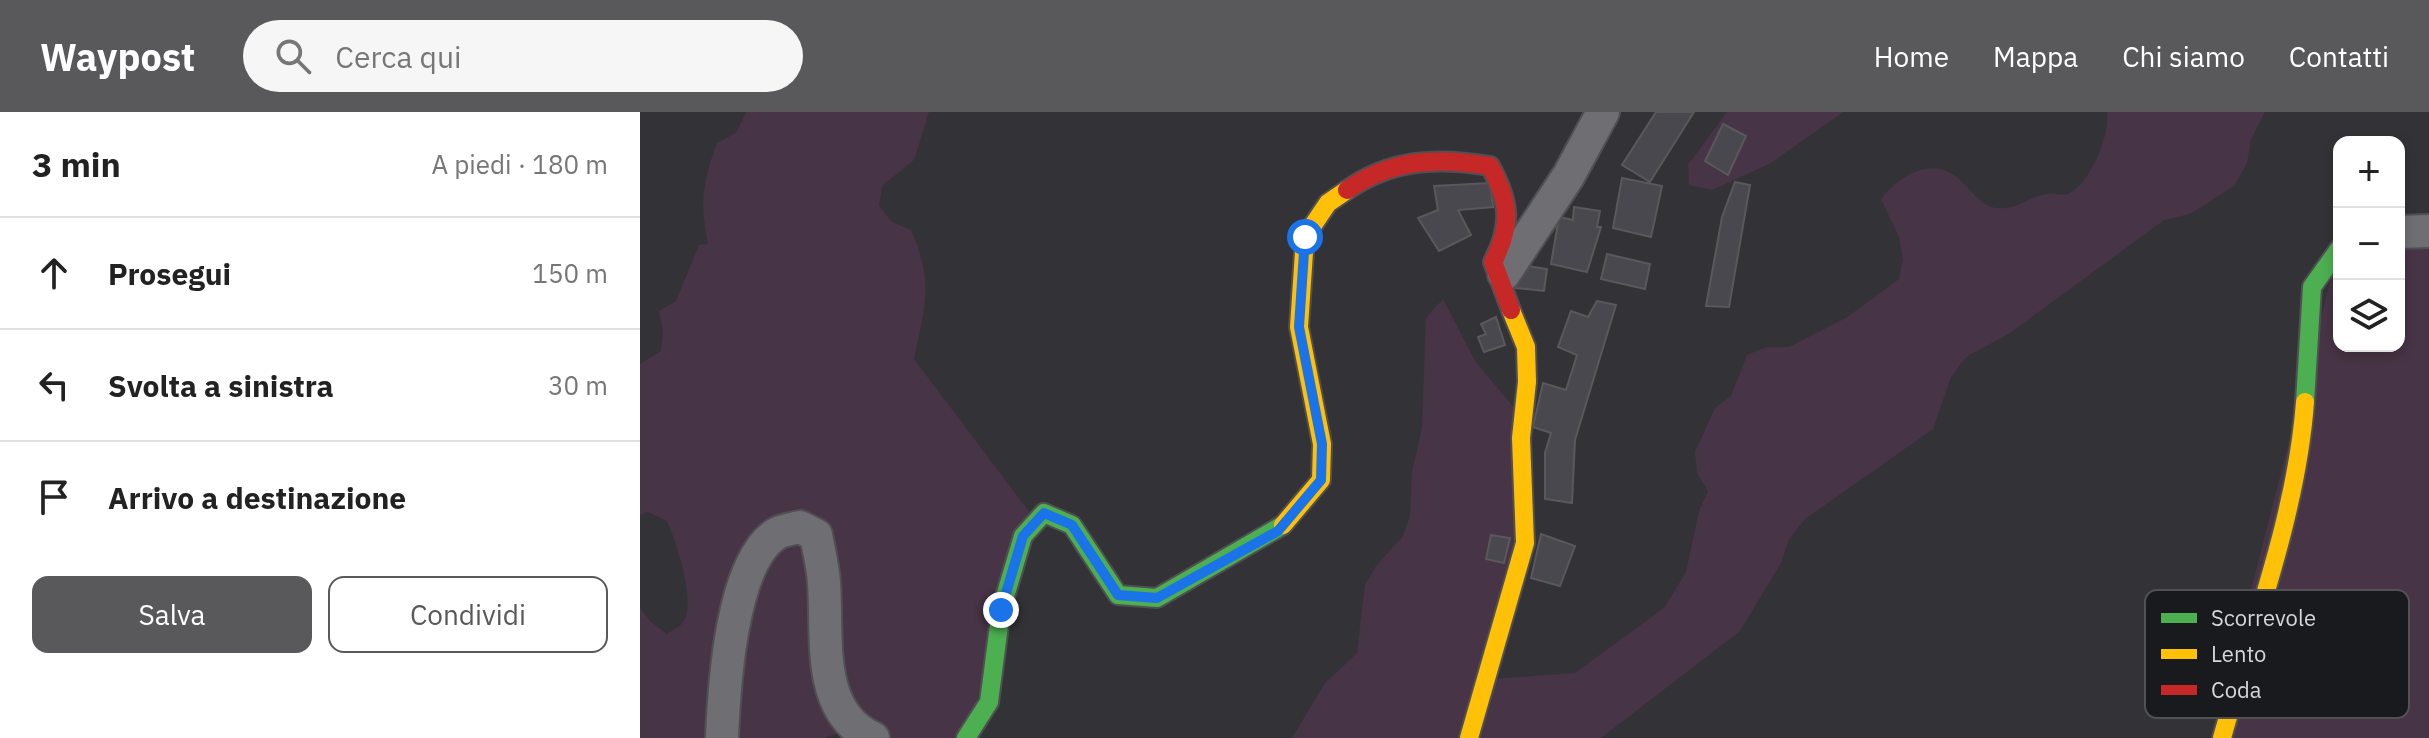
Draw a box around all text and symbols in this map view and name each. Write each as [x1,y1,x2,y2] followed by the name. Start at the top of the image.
[243,20,803,92] search box
[40,32,195,81] text: Waypost
[271,34,315,78] icon: search
[335,37,461,76] text: Cerca qui
[1874,38,1949,75] text: Home
[1993,38,2078,75] text: Mappa
[2122,38,2245,75] text: Chi siamo
[2289,38,2389,75] text: Contatti
[2333,136,2405,352] map controls
[2333,136,2405,208] button: +
[32,142,121,186] text: 3 min
[431,147,608,181] text: A piedi · 180 m
[2333,208,2405,280] button: −
[1287,219,1323,255] route start
[32,251,76,295] icon: ahead
[108,254,231,293] text: Prosegui
[532,256,608,290] text: 150 m
[2333,280,2405,352] button: layers
[32,363,76,407] icon: left
[108,366,334,405] text: Svolta a sinistra
[548,368,608,402] text: 30 m
[32,475,76,519] icon: arrive
[108,478,406,517] text: Arrivo a destinazione
[32,576,312,653] button: Salva
[328,576,608,653] button: Condividi
[2145,590,2409,718] legend
[983,592,1019,628] route end
[2211,603,2316,632] text: Scorrevole
[2211,639,2266,668] text: Lento
[2211,675,2262,704] text: Coda

